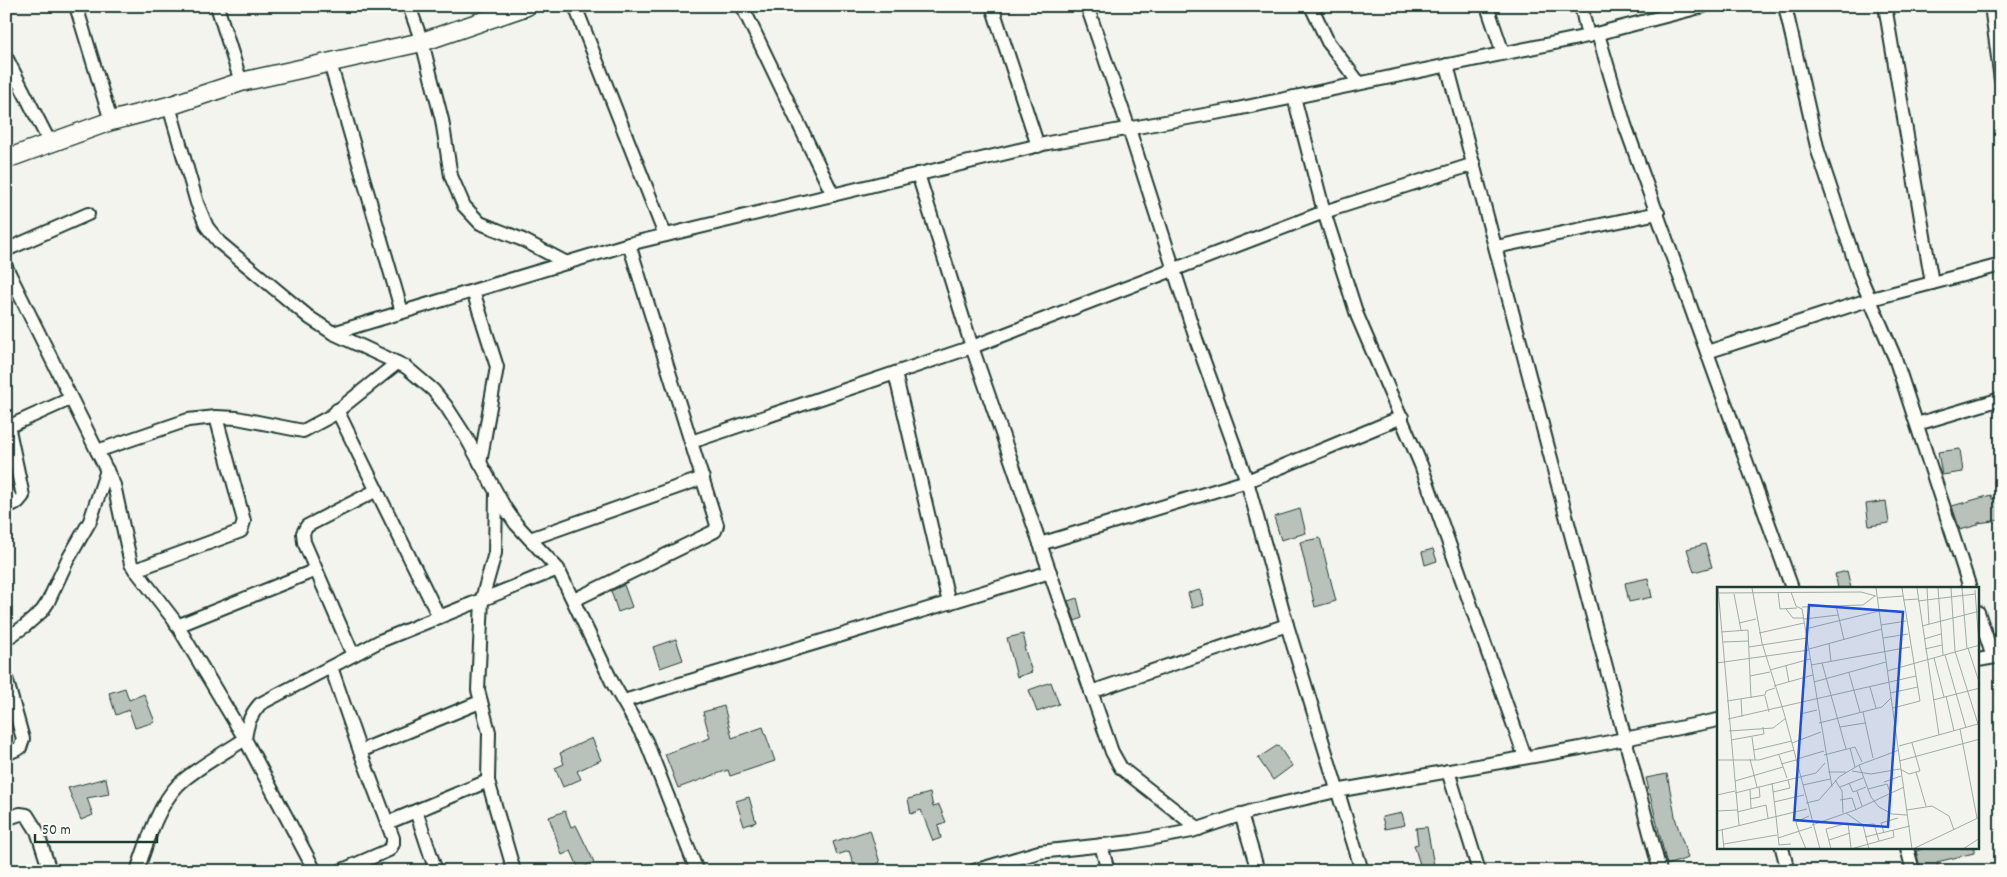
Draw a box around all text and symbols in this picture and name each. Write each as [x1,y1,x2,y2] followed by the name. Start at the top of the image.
[1717,587,1980,850] inset map
[35,812,158,844] scale bar
[42,820,71,842] text: 50 m

